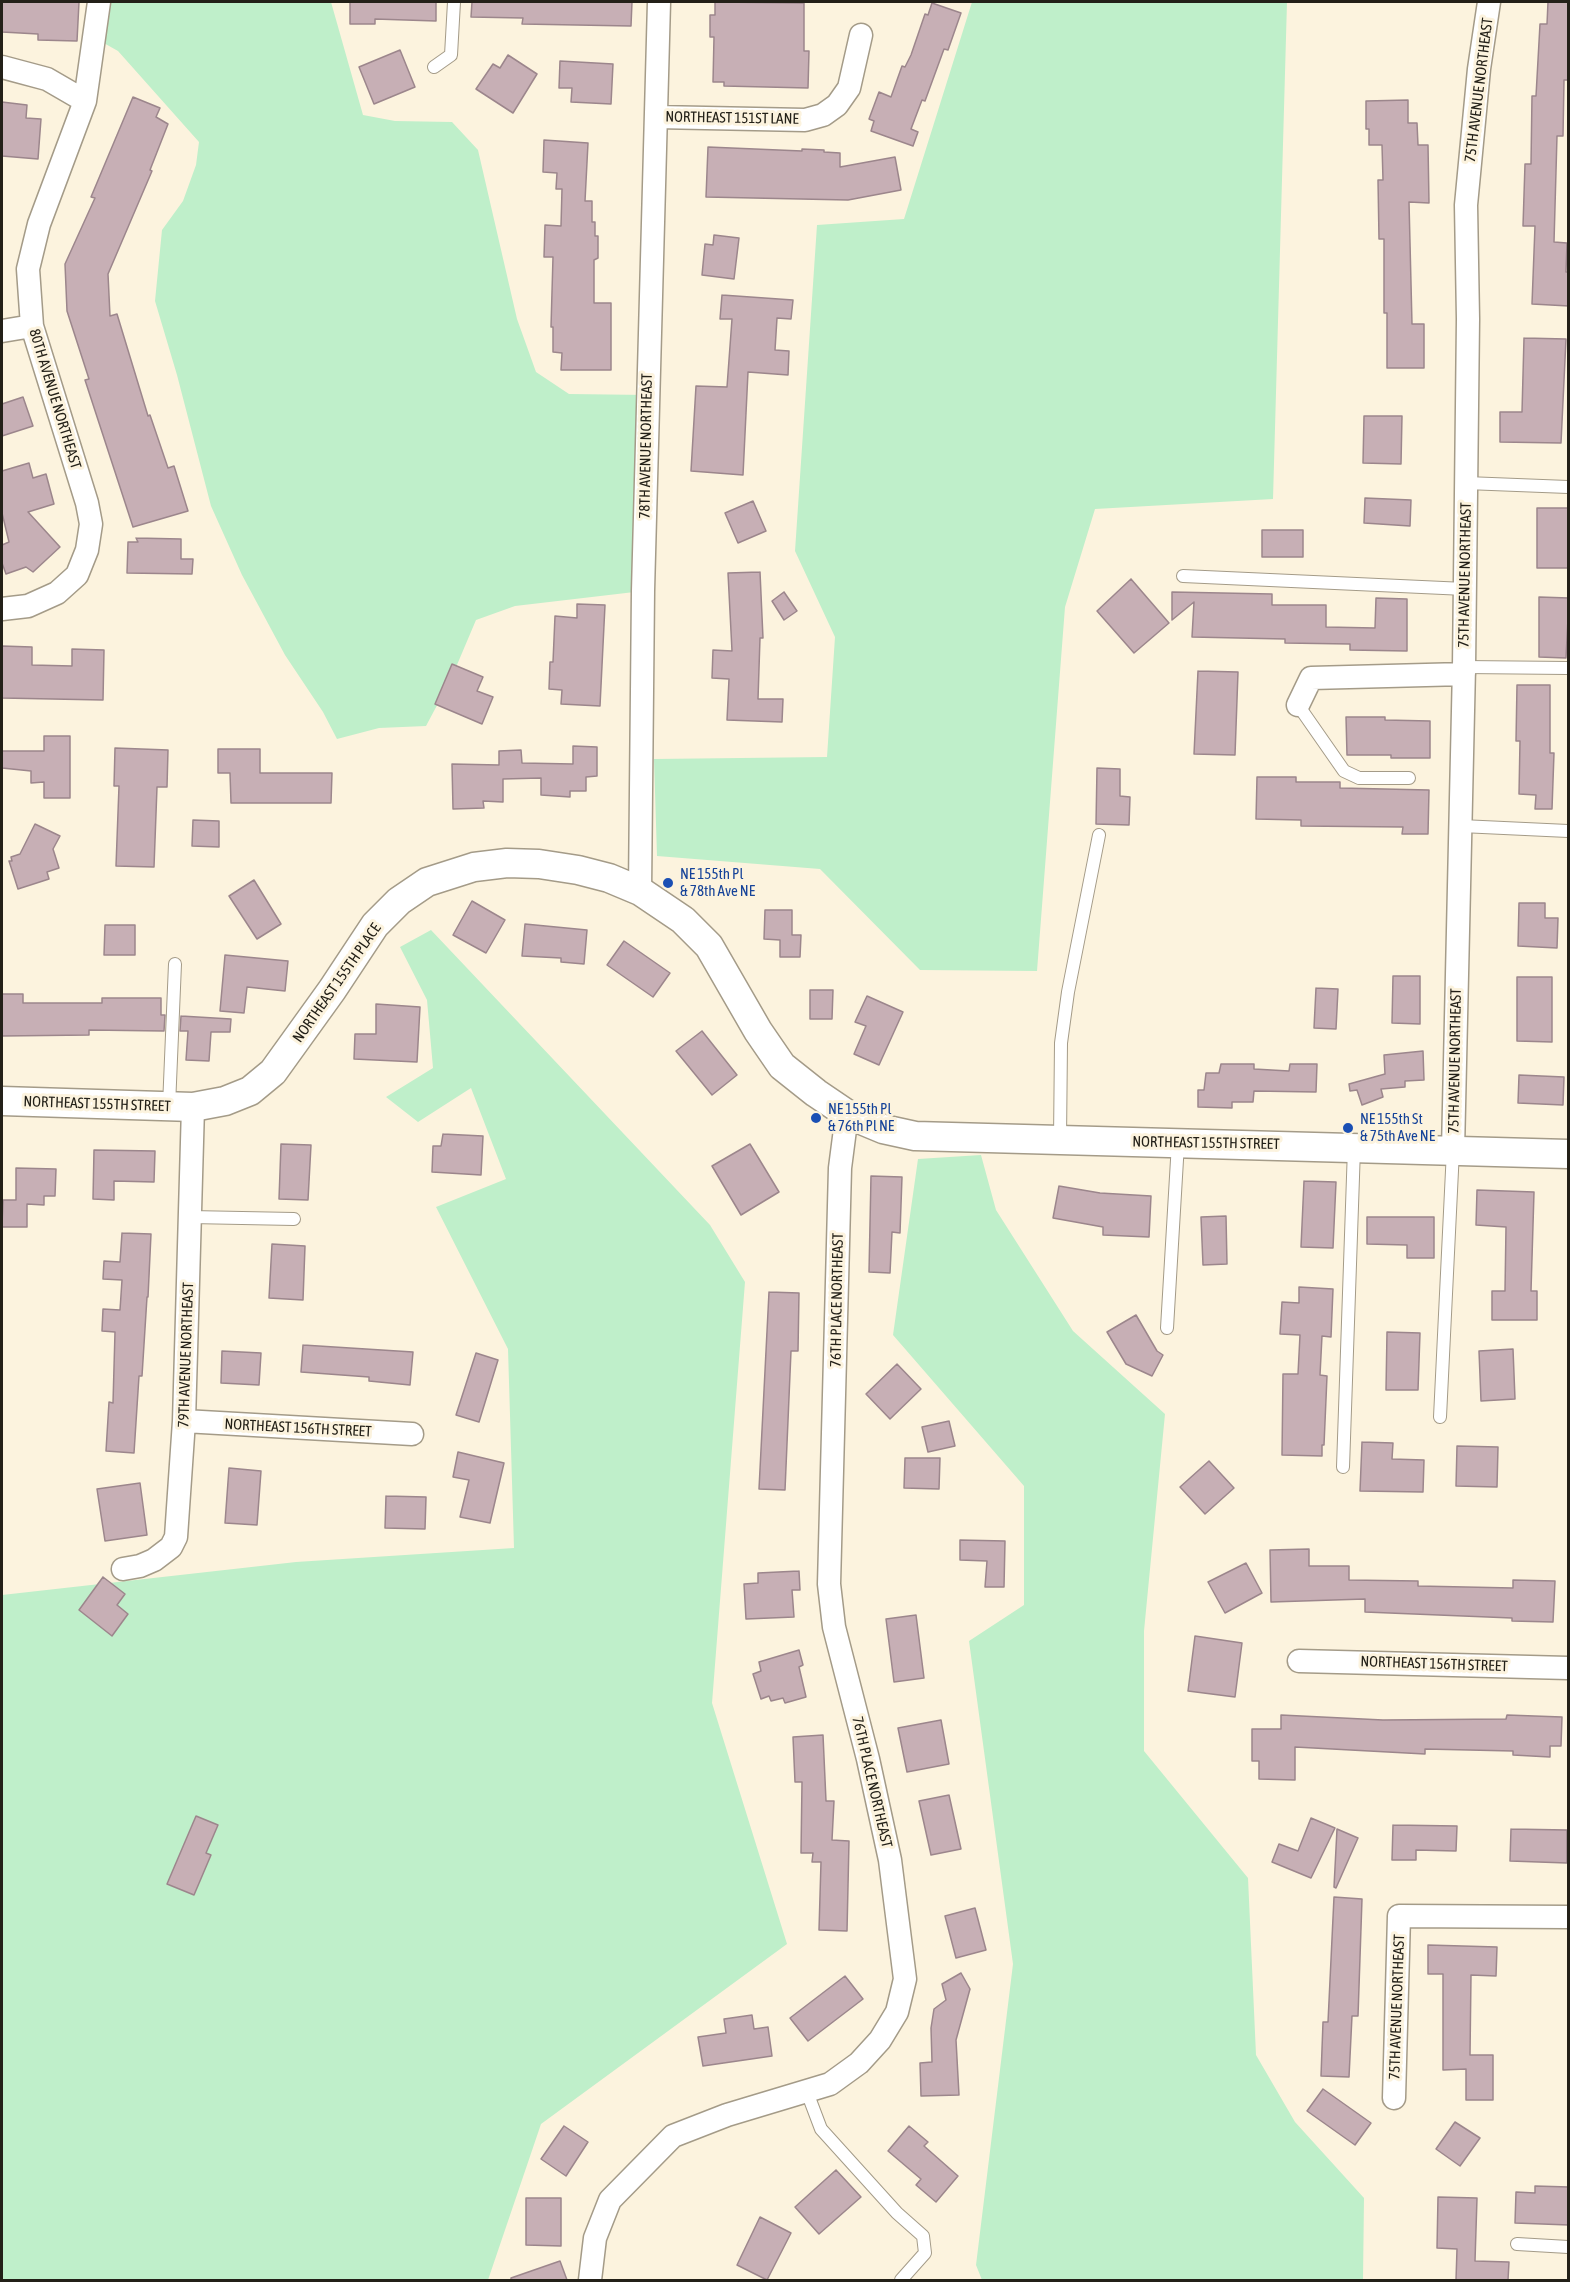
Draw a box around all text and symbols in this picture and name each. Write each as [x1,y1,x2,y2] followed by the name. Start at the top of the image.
[1461,17,1497,163] street label: 75TH AVENUE NORTHEAST
[665,108,799,128] street label: NORTHEAST 151ST LANE
[25,327,85,471] street label: 80TH AVENUE NORTHEAST
[636,373,656,519] street label: 78TH AVENUE NORTHEAST
[1455,502,1475,648] street label: 75TH AVENUE NORTHEAST
[680,865,755,900] place label: NE 155th Pl & 78th Ave NE
[661,876,675,890] marker: NE 155th Pl & 78th Ave NE
[289,920,385,1046] street label: NORTHEAST 155TH PLACE
[1445,988,1465,1134] street label: 75TH AVENUE NORTHEAST
[23,1092,171,1116] street label: NORTHEAST 155TH STREET
[828,1100,894,1135] place label: NE 155th Pl & 76th Pl NE
[1360,1110,1435,1145] place label: NE 155th St & 75th Ave NE
[809,1111,823,1125] marker: NE 155th Pl & 76th Pl NE
[1341,1121,1355,1135] marker: NE 155th St & 75th Ave NE
[1132,1133,1280,1153] street label: NORTHEAST 155TH STREET
[827,1233,847,1367] street label: 76TH PLACE NORTHEAST
[174,1282,198,1428] street label: 79TH AVENUE NORTHEAST
[224,1415,372,1441] street label: NORTHEAST 156TH STREET
[1360,1652,1508,1676] street label: NORTHEAST 156TH STREET
[848,1715,896,1849] street label: 76TH PLACE NORTHEAST
[1385,1934,1409,2080] street label: 75TH AVENUE NORTHEAST

